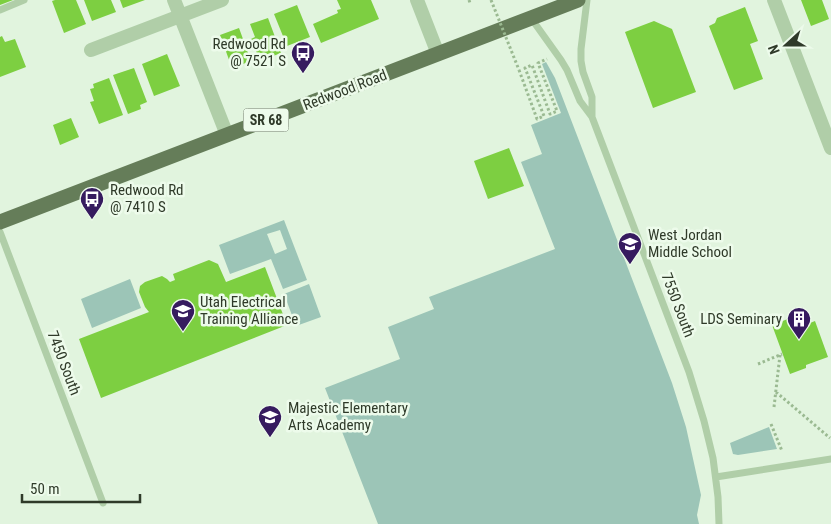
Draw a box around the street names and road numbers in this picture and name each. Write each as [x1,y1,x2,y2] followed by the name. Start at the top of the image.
[301,66,389,114] street label: Redwood Road
[244,108,288,132] road number: SR 68
[658,270,698,340] street label: 7550 South
[44,328,84,398] street label: 7450 South

